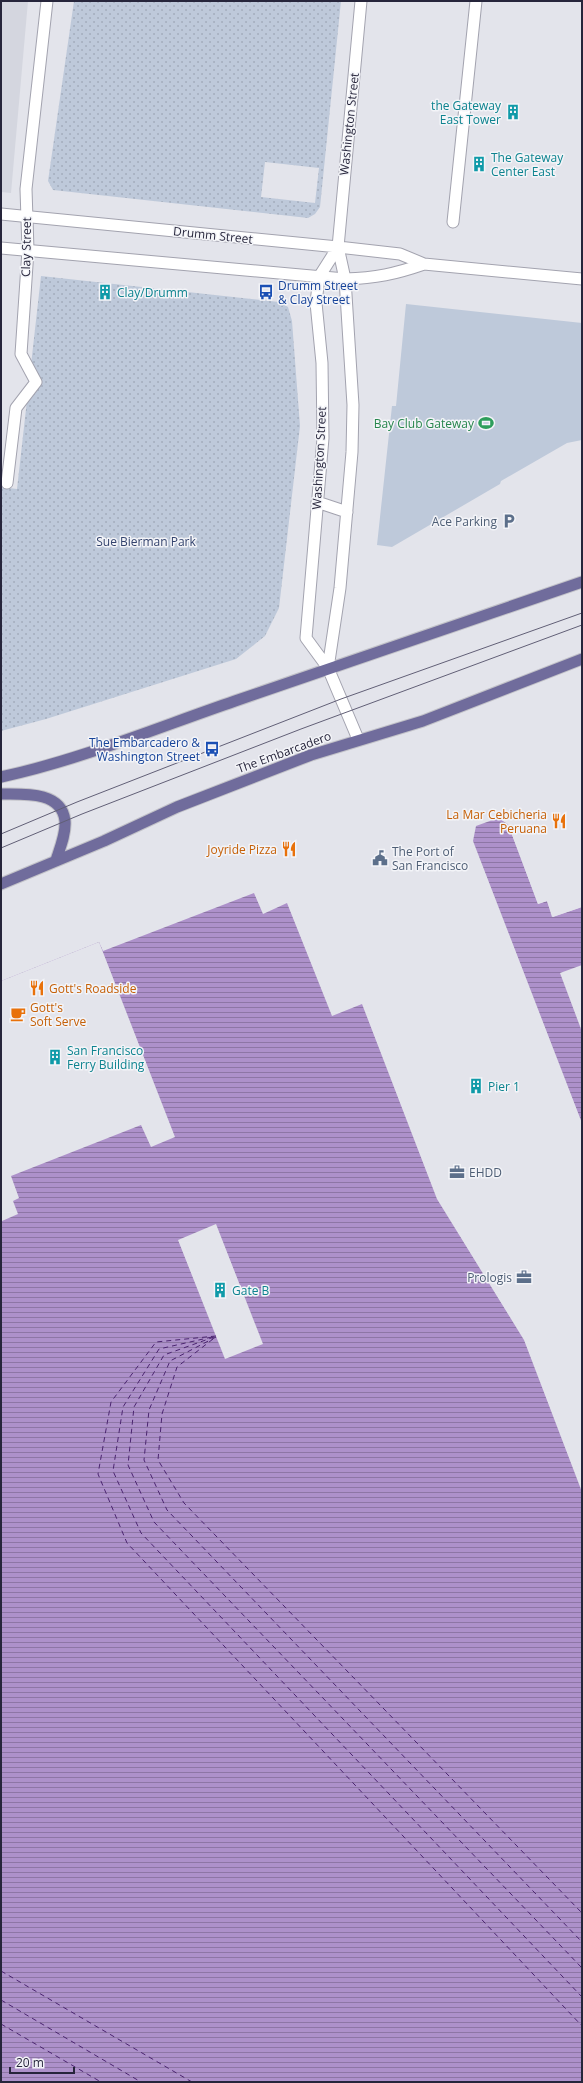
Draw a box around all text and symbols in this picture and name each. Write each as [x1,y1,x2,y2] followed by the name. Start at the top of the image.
[335,72,363,176] street label: Washington Street
[431,97,502,128] place label: the Gateway East Tower
[504,103,522,121] building icon: the Gateway East Tower
[491,149,564,180] place label: The Gateway Center East
[470,155,488,173] building icon: The Gateway Center East
[17,217,35,277] street label: Clay Street
[172,222,254,248] street label: Drumm Street
[278,277,358,308] place label: Drumm Street & Clay Street
[96,283,114,301] building icon: Clay/Drumm
[257,283,275,301] bus stop icon: Drumm Street & Clay Street
[117,284,188,301] place label: Clay/Drumm
[308,406,330,510] street label: Washington Street
[477,414,495,432] sports icon: Bay Club Gateway
[374,415,475,432] place label: Bay Club Gateway
[500,512,518,530] parking icon: Ace Parking
[432,513,497,530] place label: Ace Parking
[96,533,196,550] park label: Sue Bierman Park
[235,727,333,777] street label: The Embarcadero
[89,734,200,765] place label: The Embarcadero & Washington Street
[203,740,221,758] bus stop icon: The Embarcadero & Washington Street
[446,806,547,837] place label: La Mar Cebicheria Peruana
[550,812,568,830] restaurant icon: La Mar Cebicheria Peruana
[280,840,298,858] restaurant icon: Joyride Pizza
[206,841,277,858] place label: Joyride Pizza
[392,843,468,874] place label: The Port of San Francisco
[371,849,389,867] public building icon: The Port of San Francisco
[28,979,46,997] restaurant icon: Gott's Roadside
[49,980,137,997] place label: Gott's Roadside
[30,999,86,1030] place label: Gott's Soft Serve
[9,1005,27,1023] cafe icon: Gott's Soft Serve
[67,1042,145,1073] place label: San Francisco Ferry Building
[46,1048,64,1066] building icon: San Francisco Ferry Building
[467,1077,485,1095] building icon: Pier 1
[488,1078,520,1095] place label: Pier 1
[448,1163,466,1181] office icon: EHDD
[469,1164,502,1181] place label: EHDD
[515,1268,533,1286] office icon: Prologis
[467,1269,512,1286] place label: Prologis
[211,1281,229,1299] building icon: Gate B
[232,1282,270,1299] place label: Gate B
[10,2049,74,2075] scale bar
[16,2054,44,2071] text: 20 m

